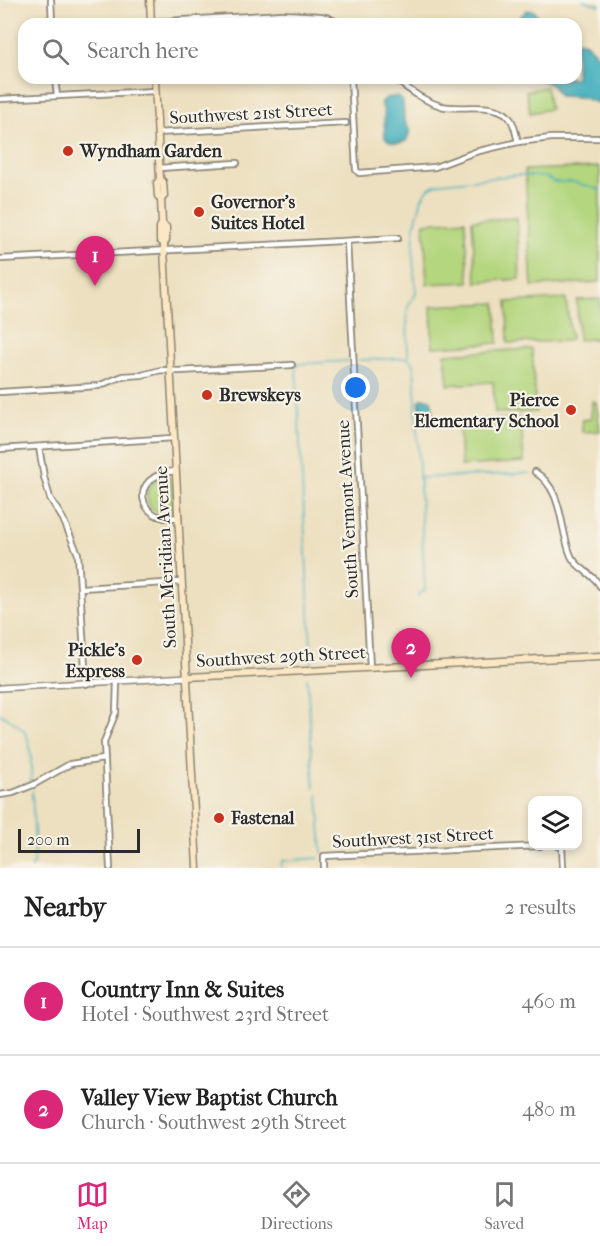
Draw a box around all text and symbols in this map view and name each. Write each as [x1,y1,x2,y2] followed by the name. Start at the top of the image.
[18,18,582,84] search box
[39,35,72,68] icon: search
[87,38,199,64] text: Search here
[169,99,334,129] street label: Southwest 21st Street
[79,141,222,162] place label: Wyndham Garden
[61,144,75,158] marker: Wyndham Garden
[211,192,306,234] place label: Governor's Suites Hotel
[192,205,206,219] marker: Governor's Suites Hotel
[76,236,115,286] pin: 1
[341,373,370,402] your location
[219,385,301,406] place label: Brewskeys
[200,388,214,402] marker: Brewskeys
[414,390,560,432] place label: Pierce Elementary School
[564,403,578,417] marker: Pierce Elementary School
[333,419,363,599] street label: South Vermont Avenue
[151,465,181,649] street label: South Meridian Avenue
[392,628,430,678] pin: 2
[65,640,125,682] place label: Pickle's Express
[196,642,367,672] street label: Southwest 29th Street
[130,653,144,667] marker: Pickle's Express
[528,796,582,850] map controls
[528,796,582,850] button: layers
[230,808,296,829] place label: Fastenal
[212,811,226,825] marker: Fastenal
[332,823,495,853] street label: Southwest 31st Street
[18,826,140,854] scale bar
[27,830,70,849] text: 200 m
[24,892,106,923] text: Nearby
[505,896,576,919] text: 2 results
[81,977,284,1003] text: Country Inn & Suites
[40,990,47,1013] text: 1
[521,990,576,1013] text: 460 m
[81,1003,329,1026] text: Hotel · Southwest 23rd Street
[81,1085,338,1111] text: Valley View Baptist Church
[38,1098,49,1121] text: 2
[522,1098,576,1121] text: 480 m
[81,1111,347,1134] text: Church · Southwest 29th Street
[76,1178,109,1233] tab: Map
[261,1178,333,1233] tab: Directions
[484,1178,524,1233] tab: Saved

